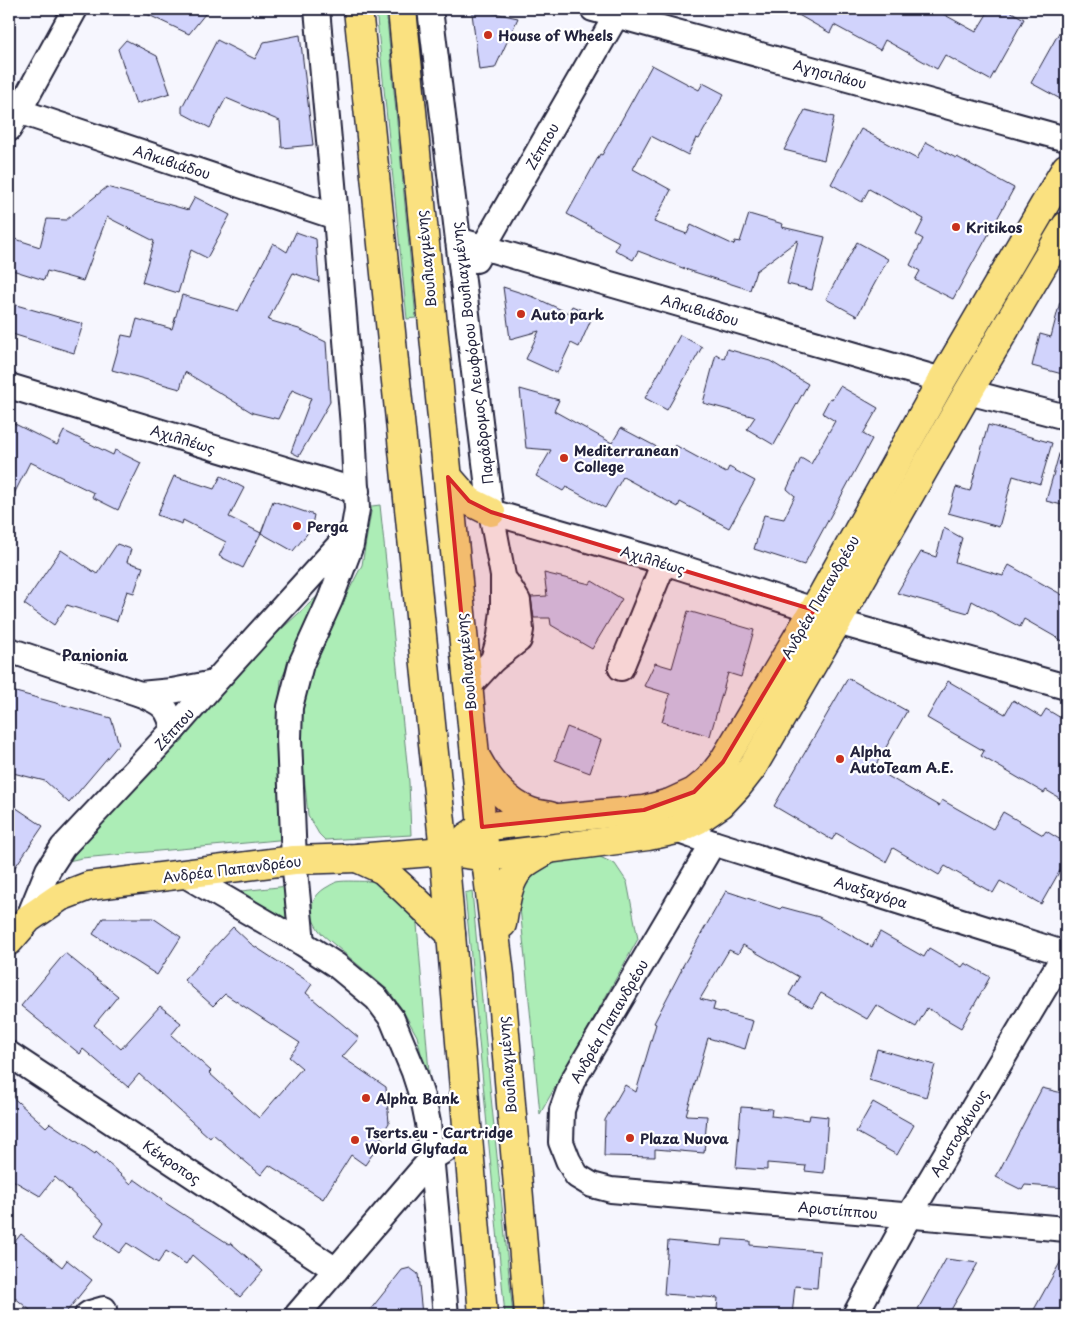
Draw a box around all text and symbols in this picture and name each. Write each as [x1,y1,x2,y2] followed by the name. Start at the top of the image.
[498,25,613,46] place label: House of Wheels
[482,29,494,41] marker: House of Wheels
[791,54,869,94] street label: Αγησιλάου
[520,119,564,173] street label: Ζέππου
[131,140,213,184] street label: Αλκιβιάδου
[410,209,442,309] street label: Βουλιαγμένης
[966,217,1023,238] place label: Kritikos
[445,221,499,485] street label: Παράδρομος Λεωφόρου Βουλιαγμένης
[950,221,962,233] marker: Kritikos
[659,289,741,331] street label: Αλκιβιάδου
[531,304,605,325] place label: Auto park
[515,308,527,320] marker: Auto park
[148,419,218,459] street label: Αχιλλέως
[574,440,679,477] place label: Mediterranean College
[558,452,570,464] marker: Mediterranean College
[307,516,349,537] place label: Perga
[291,520,303,532] marker: Perga
[776,531,864,663] street label: Ανδρέα Παπανδρέου
[618,540,688,580] street label: Αχιλλέως
[450,612,482,712] street label: Βουλιαγμένης
[62,643,129,666] district label: Panionia
[149,703,199,755] street label: Ζέππου
[849,741,954,778] place label: Alpha AutoTeam Α.Ε.
[834,753,846,765] marker: Alpha AutoTeam Α.Ε.
[161,850,303,888] street label: Ανδρέα Παπανδρέου
[832,871,910,913] street label: Αναξαγόρα
[565,955,653,1087] street label: Ανδρέα Παπανδρέου
[492,1015,522,1115] street label: Βουλιαγμένης
[925,1085,993,1181] street label: Αριστοφάνους
[375,1088,460,1109] place label: Alpha Bank
[360,1092,372,1104] marker: Alpha Bank
[365,1122,513,1159] place label: Tserts.eu - Cartridge World Glyfada
[640,1128,729,1149] place label: Plaza Nuova
[624,1132,636,1144] marker: Plaza Nuova
[349,1134,361,1146] marker: Tserts.eu - Cartridge World Glyfada
[139,1135,205,1189] street label: Κέκροπος
[797,1196,879,1224] street label: Αριστίππου

